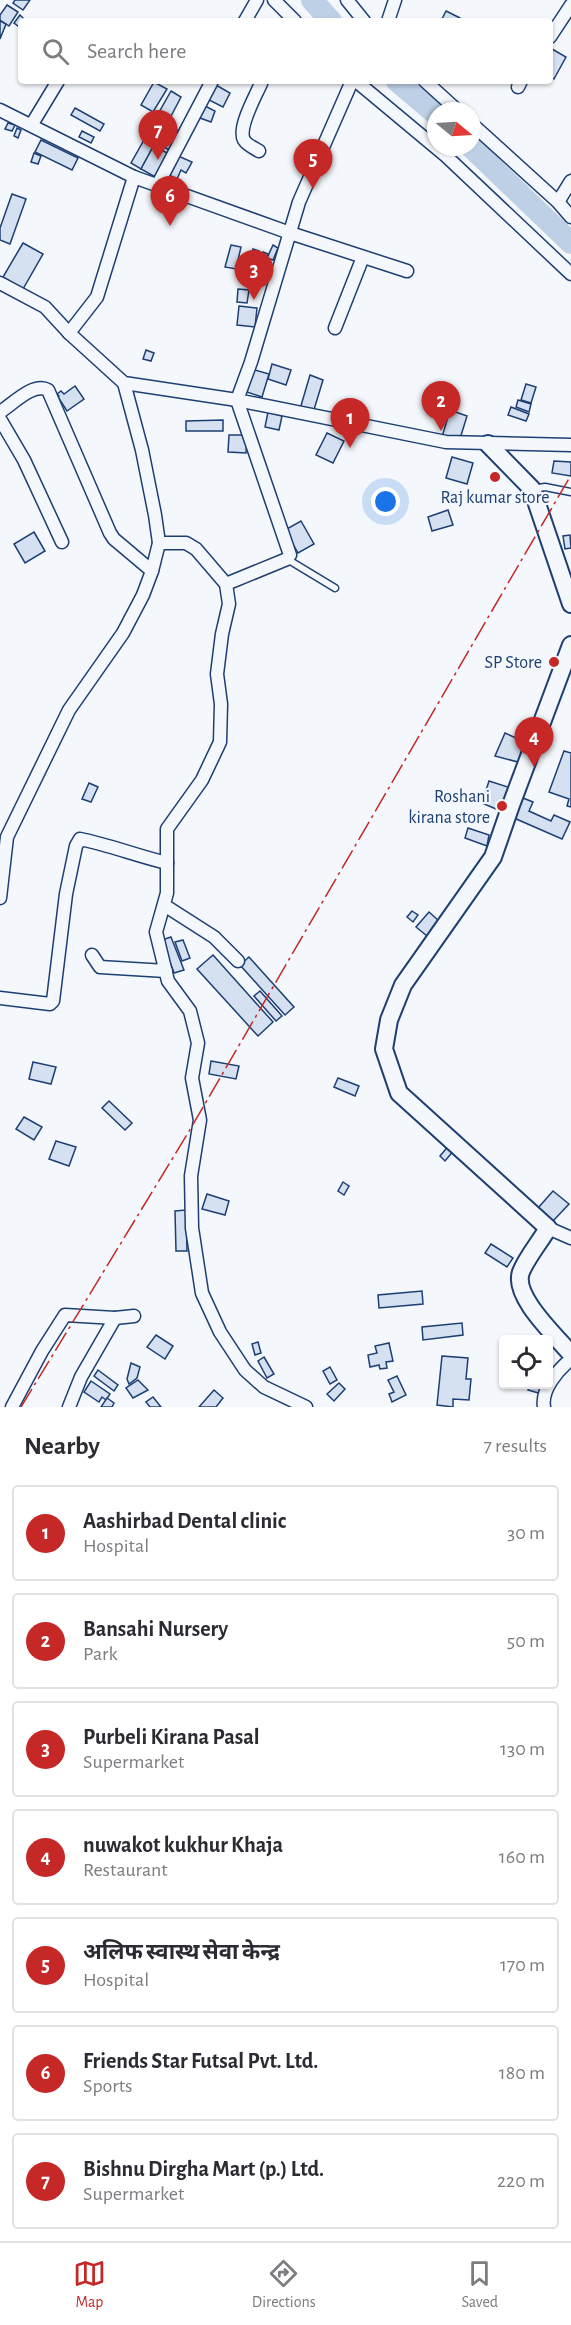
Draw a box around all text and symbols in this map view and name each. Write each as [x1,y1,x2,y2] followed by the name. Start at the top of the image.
[18,18,553,84] search box
[39,35,72,68] icon: search
[87,40,186,62] text: Search here
[427,102,481,156] north arrow
[138,110,178,160] pin: 7
[294,140,332,189] pin: 5
[150,176,190,226] pin: 6
[234,250,274,300] pin: 3
[422,382,460,431] pin: 2
[330,398,370,448] pin: 1
[488,470,502,484] marker: Raj kumar store
[371,487,400,516] your location
[440,489,550,507] place label: Raj kumar store
[484,654,542,672] place label: SP Store
[547,655,561,669] marker: SP Store
[514,718,554,767] pin: 4
[408,788,490,827] place label: Roshani kirana store
[495,799,509,813] marker: Roshani kirana store
[499,1335,553,1389] map controls
[499,1335,553,1389] button: locate
[24,1433,100,1459] text: Nearby
[483,1436,547,1456] text: 7 results
[83,1510,286,1532] text: Aashirbad Dental clinic
[42,1523,49,1543] text: 1
[507,1523,545,1543] text: 30 m
[83,1536,149,1556] text: Hospital
[83,1618,228,1640] text: Bansahi Nursery
[41,1631,50,1651] text: 2
[507,1631,545,1651] text: 50 m
[83,1644,118,1664] text: Park
[83,1726,260,1748] text: Purbeli Kirana Pasal
[41,1739,50,1759] text: 3
[500,1739,545,1759] text: 130 m
[83,1752,184,1772] text: Supermarket
[83,1834,283,1856] text: nuwakot kukhur Khaja
[40,1847,51,1867] text: 4
[499,1847,545,1867] text: 160 m
[83,1860,168,1880] text: Restaurant
[83,1941,280,1963] text: अलिफ स्वास्थ सेवा केन्द्र
[41,1955,50,1975] text: 5
[500,1955,545,1975] text: 170 m
[83,1970,149,1990] text: Hospital
[83,2050,318,2072] text: Friends Star Futsal Pvt. Ltd.
[41,2063,50,2083] text: 6
[499,2063,545,2083] text: 180 m
[83,2076,132,2096] text: Sports
[83,2158,324,2180] text: Bishnu Dirgha Mart (p.) Ltd.
[41,2171,50,2191] text: 7
[497,2171,545,2191] text: 220 m
[83,2184,184,2204] text: Supermarket
[73,2257,106,2312] tab: Map
[252,2257,316,2312] tab: Directions
[461,2257,498,2312] tab: Saved

